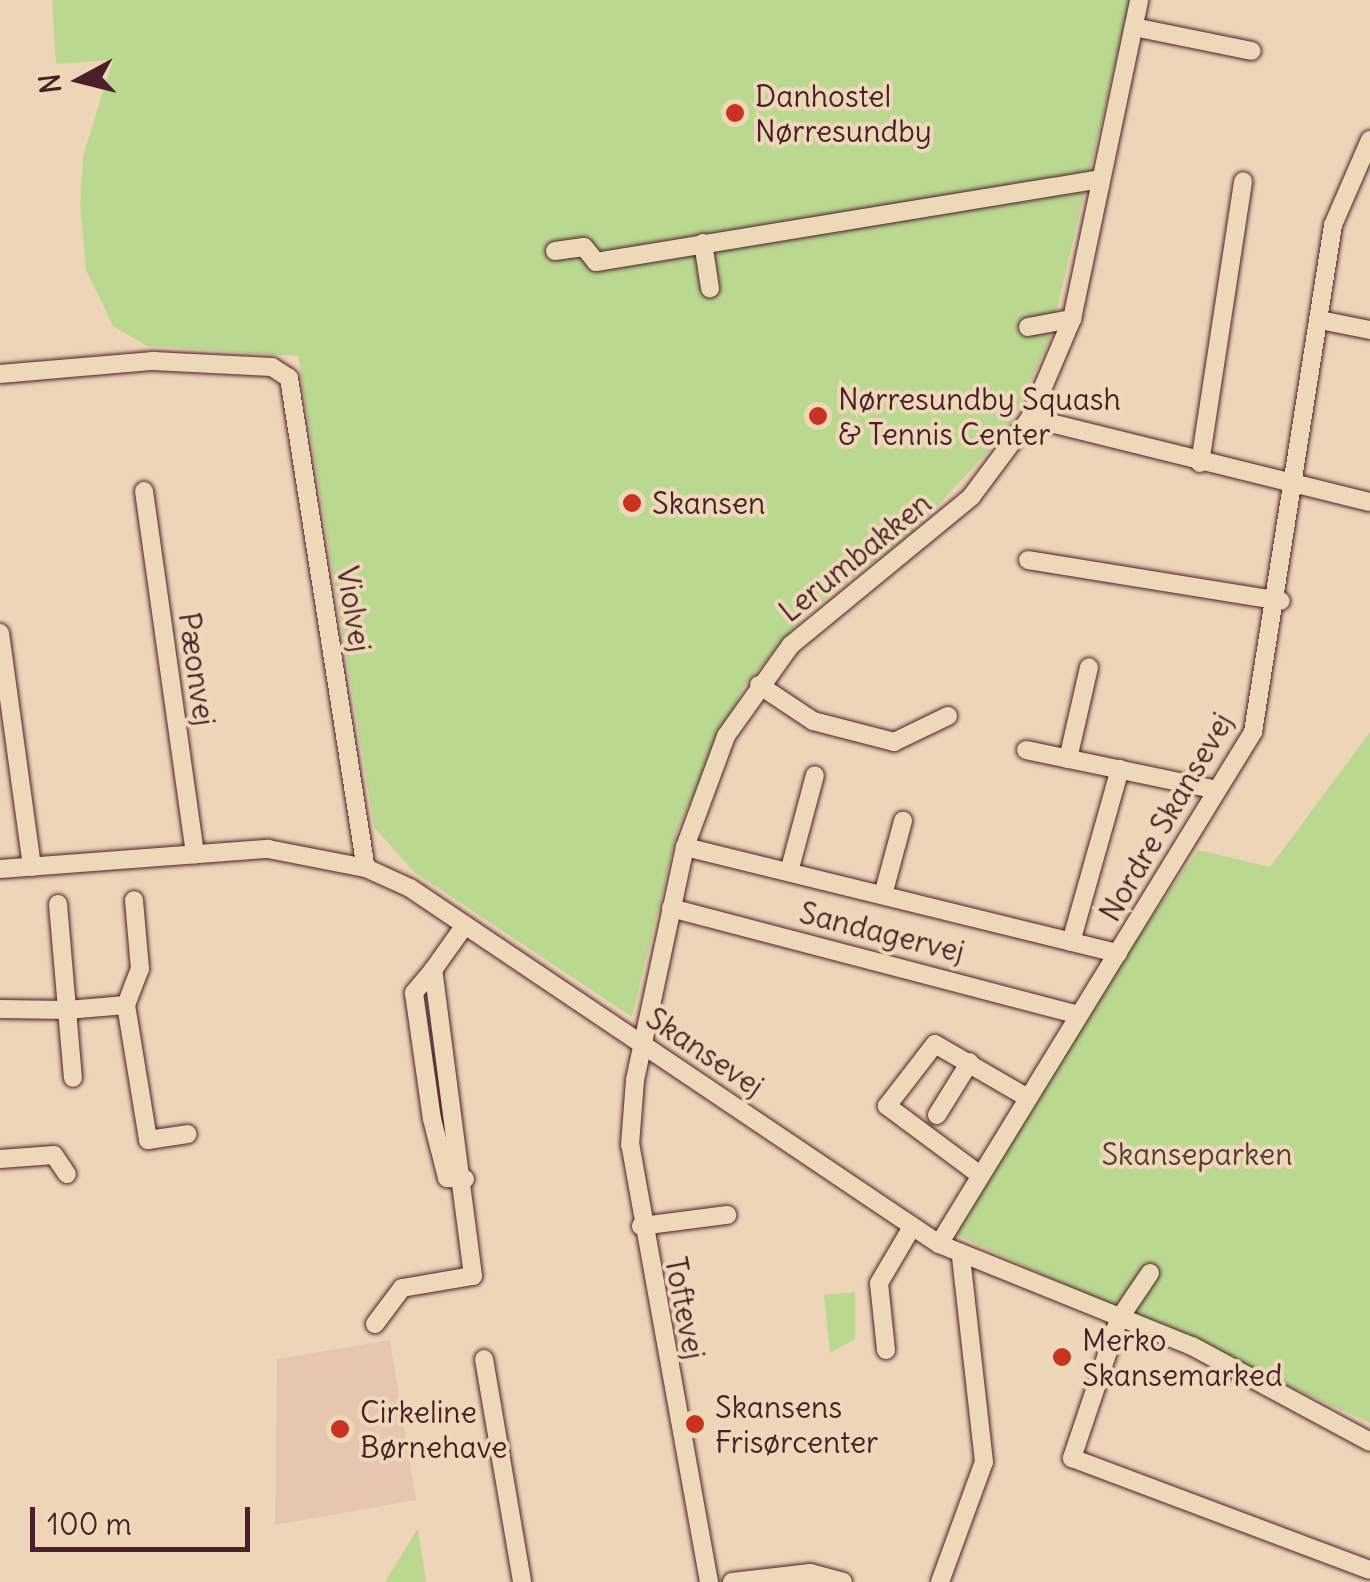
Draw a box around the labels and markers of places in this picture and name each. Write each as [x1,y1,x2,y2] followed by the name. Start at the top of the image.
[755,78,932,148] place label: Danhostel Nørresundby
[724,102,746,124] marker: Danhostel Nørresundby
[838,381,1121,452] place label: Nørresundby Squash & Tennis Center
[807,405,829,427] marker: Nørresundby Squash & Tennis Center
[652,485,765,521] place label: Skansen
[621,492,643,514] marker: Skansen
[1082,1322,1283,1392] place label: Merko Skansemarked
[1051,1346,1073,1368] marker: Merko Skansemarked
[715,1389,878,1460] place label: Skansens Frisørcenter
[360,1394,507,1464] place label: Cirkeline Børnehave
[684,1413,706,1435] marker: Skansens Frisørcenter
[329,1418,351,1440] marker: Cirkeline Børnehave

